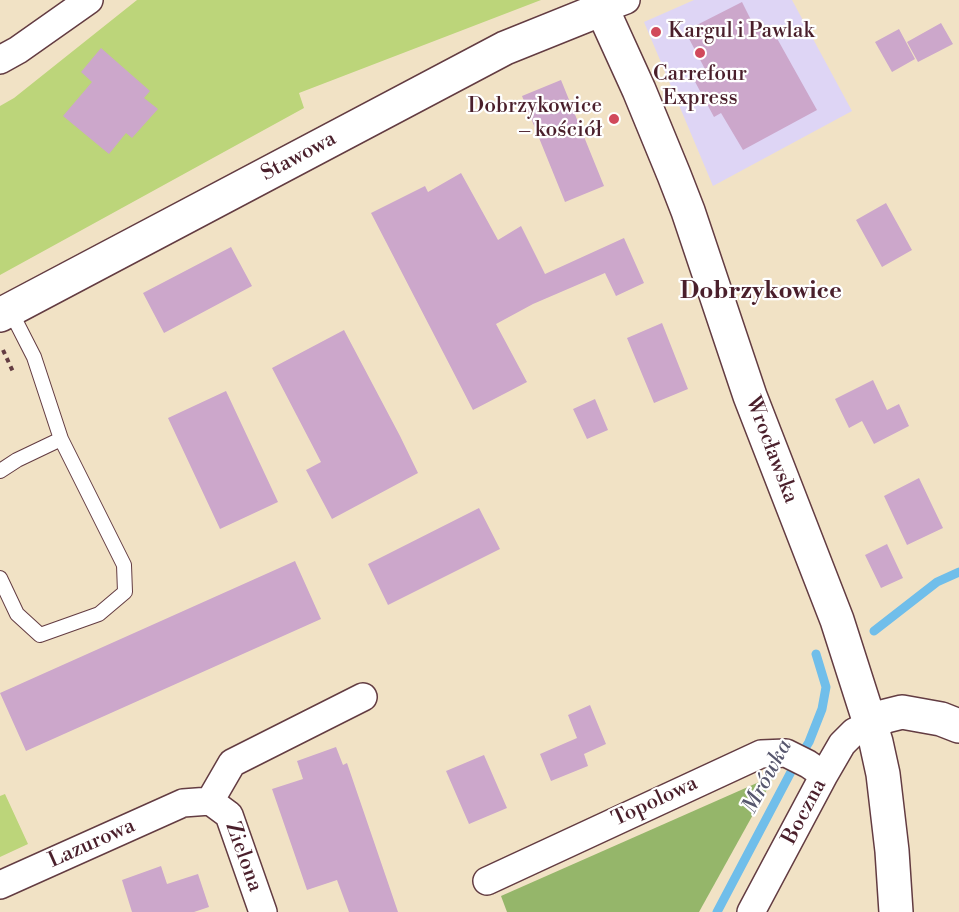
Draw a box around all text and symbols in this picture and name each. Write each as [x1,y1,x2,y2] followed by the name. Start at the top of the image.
[668,19,814,45] place label: Kargul i Pawlak
[649,25,663,39] marker: Kargul i Pawlak
[693,46,707,60] marker: Carrefour Express
[653,62,747,112] place label: Carrefour Express
[468,94,602,144] place label: Dobrzykowice – kościół
[607,112,621,126] marker: Dobrzykowice – kościół
[257,127,341,187] street label: Stawowa
[680,278,842,306] district label: Dobrzykowice
[739,393,803,507] street label: Wrocławska
[738,735,798,819] water label: Mrówka
[608,771,702,833] street label: Topolowa
[777,775,833,849] street label: Boczna
[45,814,139,874] street label: Lazurowa
[219,819,267,895] street label: Zielona

